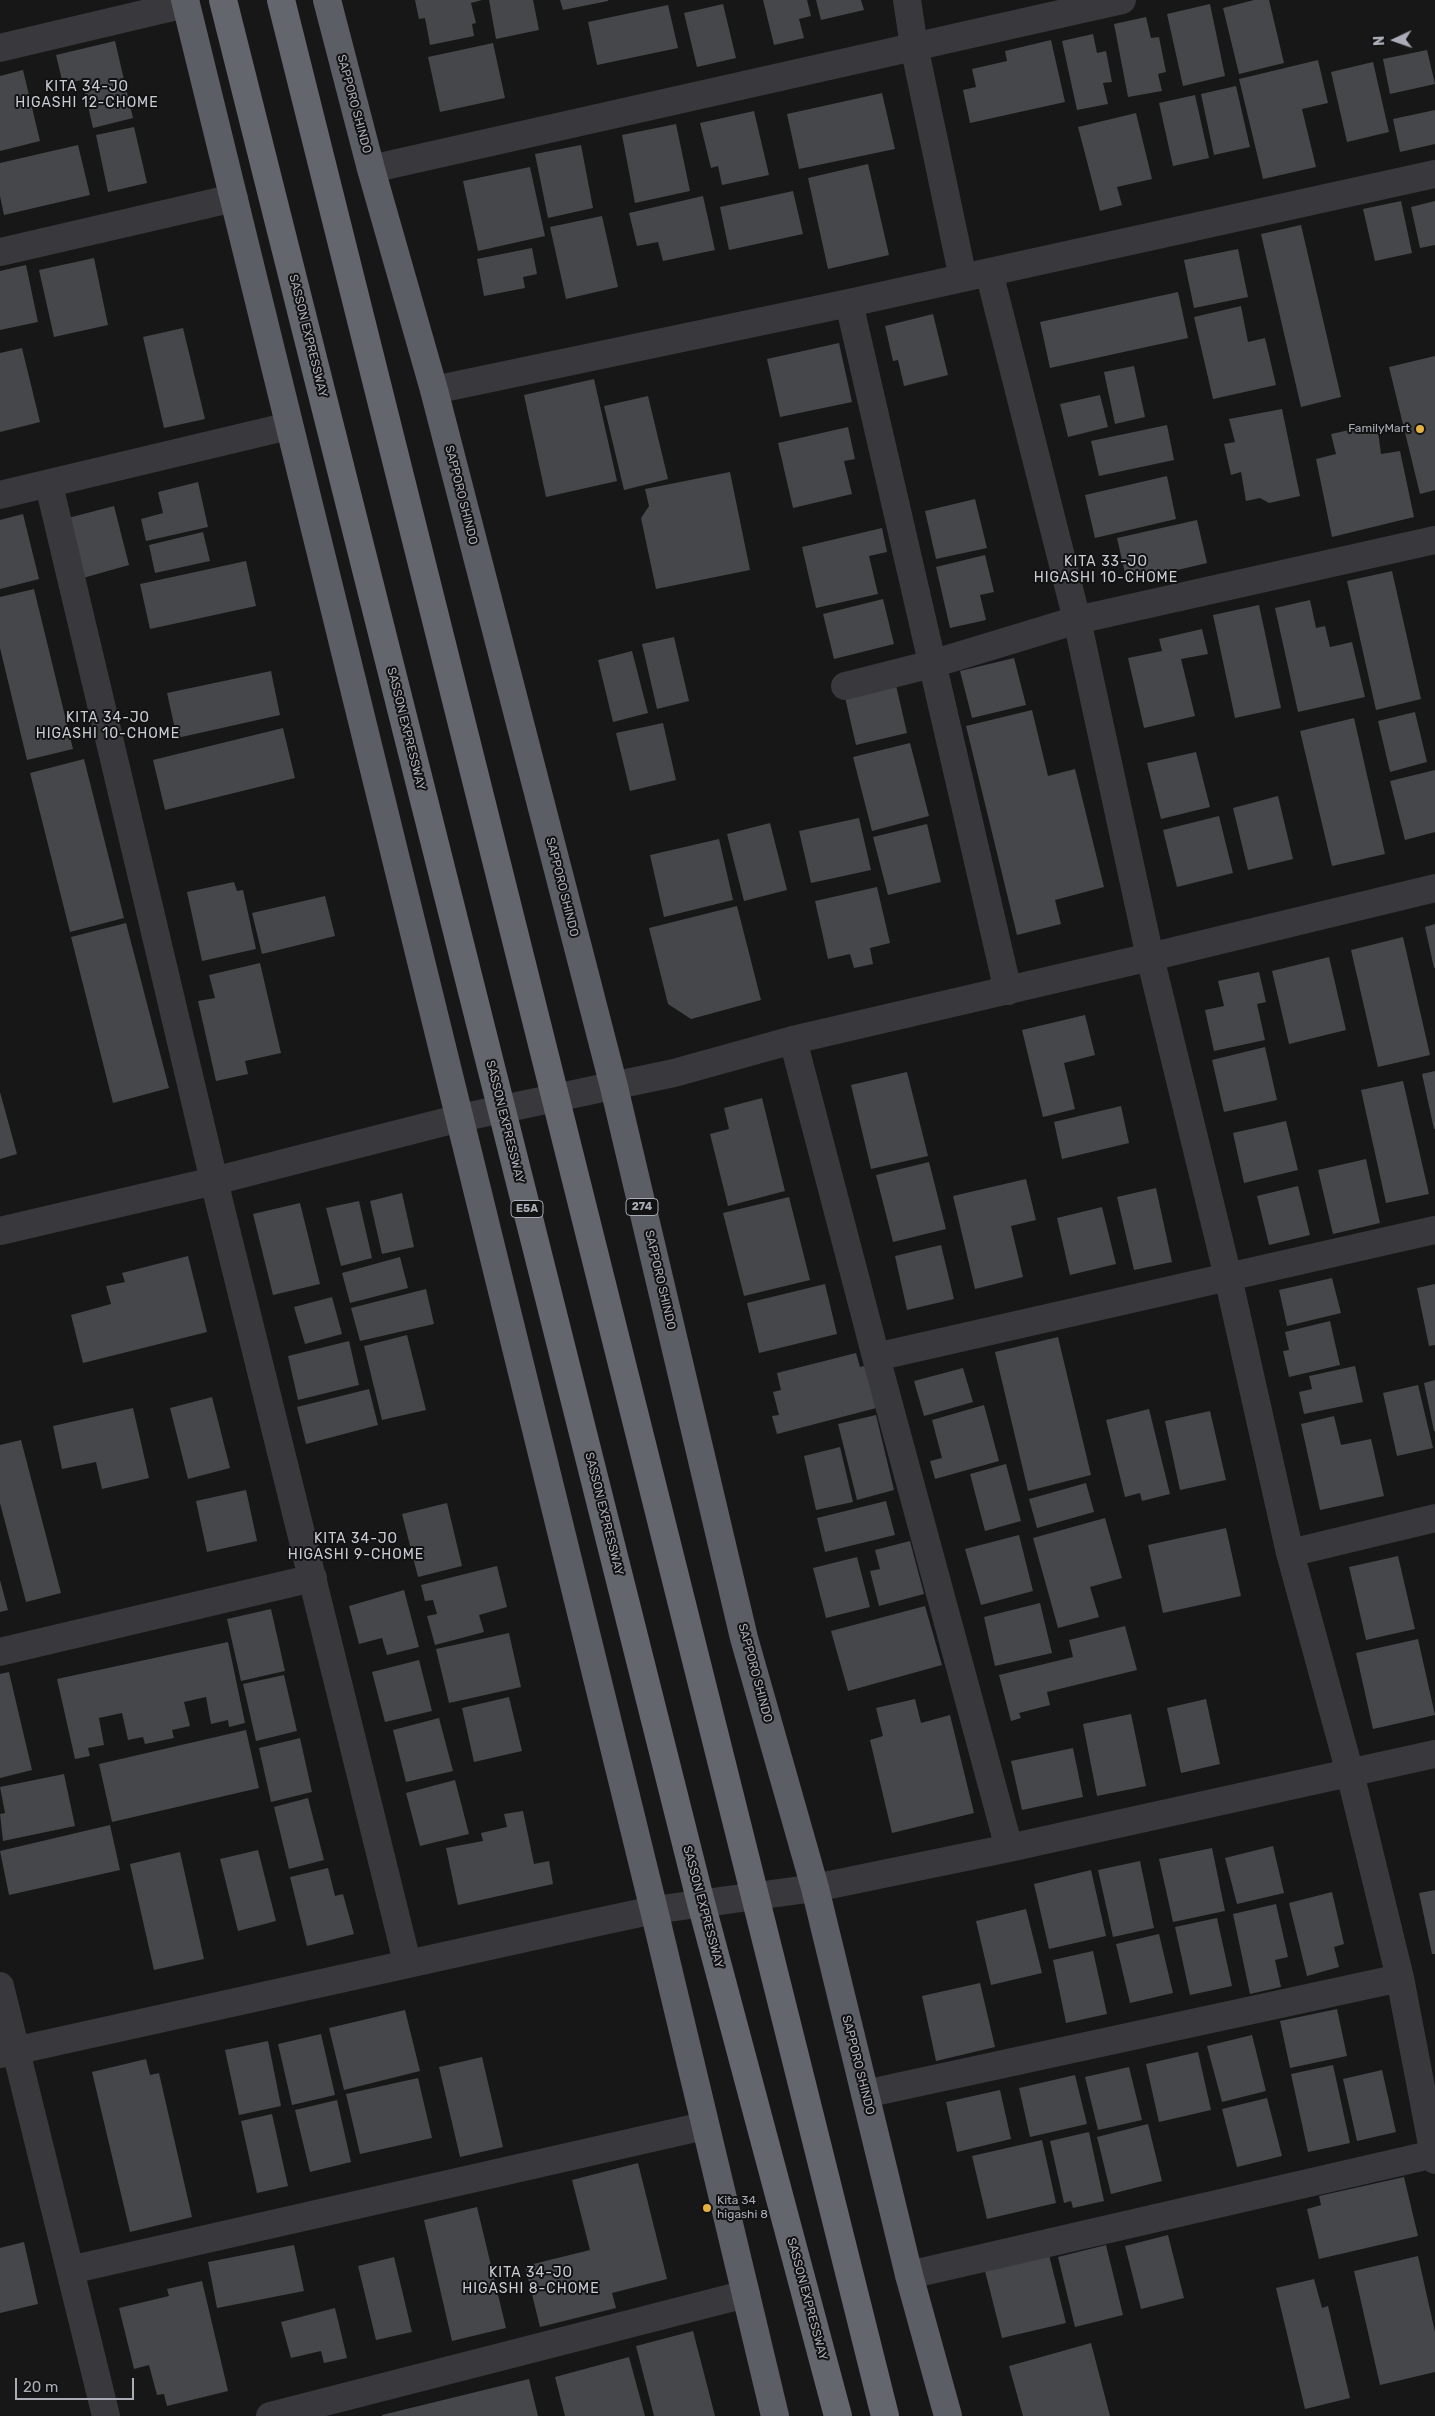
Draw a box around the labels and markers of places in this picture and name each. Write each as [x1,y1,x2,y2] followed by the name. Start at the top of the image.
[1348,422,1410,436] place label: FamilyMart
[1414,423,1426,435] marker: FamilyMart
[717,2194,768,2222] place label: Kita 34 higashi 8
[701,2202,713,2214] marker: Kita 34 higashi 8

